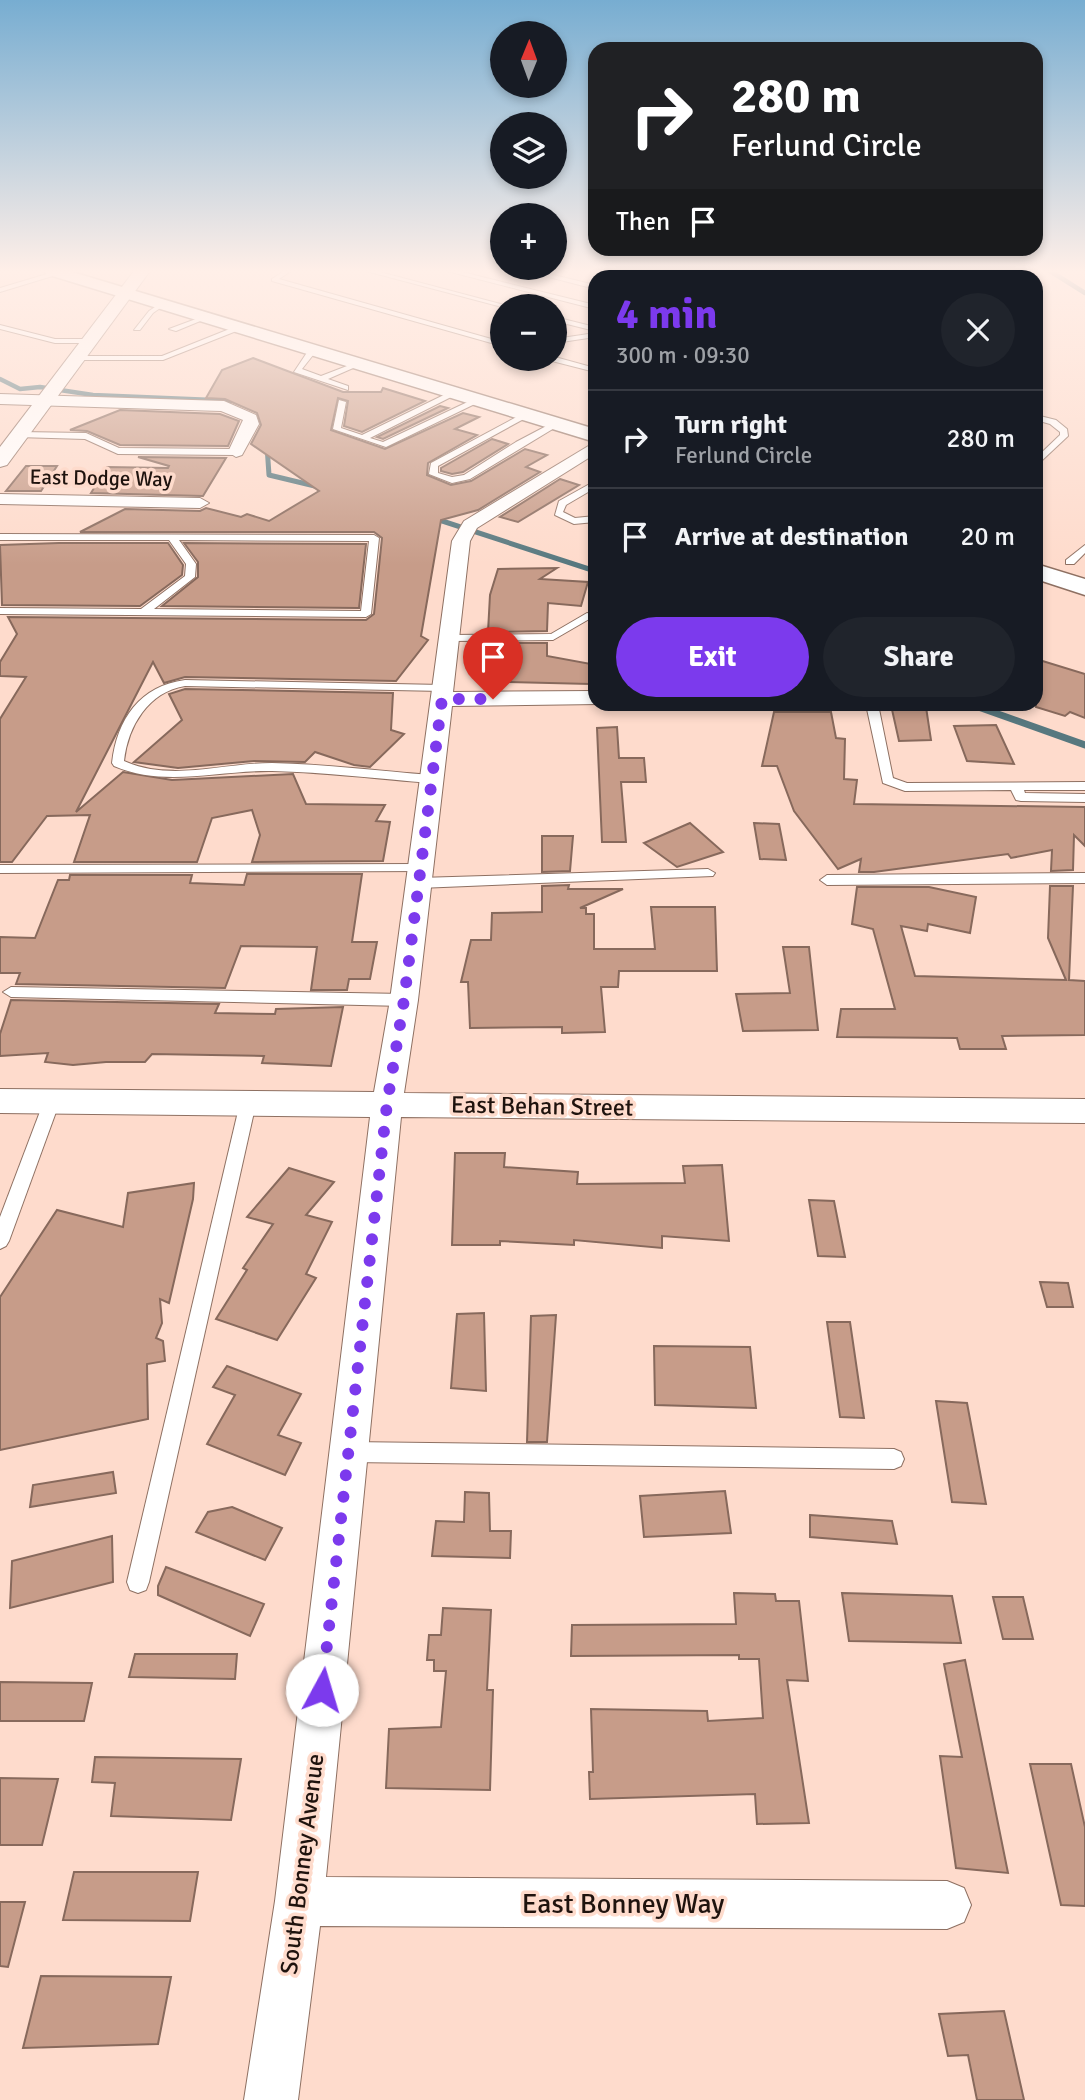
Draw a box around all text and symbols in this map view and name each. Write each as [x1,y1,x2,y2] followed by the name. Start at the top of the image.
[490,21,567,98] north arrow
[490,21,567,371] map controls
[731,66,861,126] text: 280 m
[616,70,707,161] icon: right
[490,112,567,189] button: layers
[731,126,922,165] text: Ferlund Circle
[490,203,567,280] button: +
[684,203,722,241] icon: arrive
[616,206,670,238] text: Then
[616,289,717,340] text: 4 min
[941,293,1015,367] button: close
[490,294,567,371] button: −
[616,341,750,370] text: 300 m · 09:30
[675,409,787,441] text: Turn right
[616,420,654,458] icon: right
[946,423,1015,455] text: 280 m
[675,441,812,470] text: Ferlund Circle
[29,464,173,492] street label: East Dodge Way
[616,518,654,556] icon: arrive
[675,521,908,553] text: Arrive at destination
[960,521,1015,553] text: 20 m
[616,617,809,697] button: Exit
[823,617,1015,697] button: Share
[463,627,523,699] pin
[474,638,512,676] icon: arrive
[451,1089,633,1123] street label: East Behan Street
[285,1653,359,1727] position arrow
[274,1752,330,1976] street label: South Bonney Avenue
[522,1887,724,1921] street label: East Bonney Way

